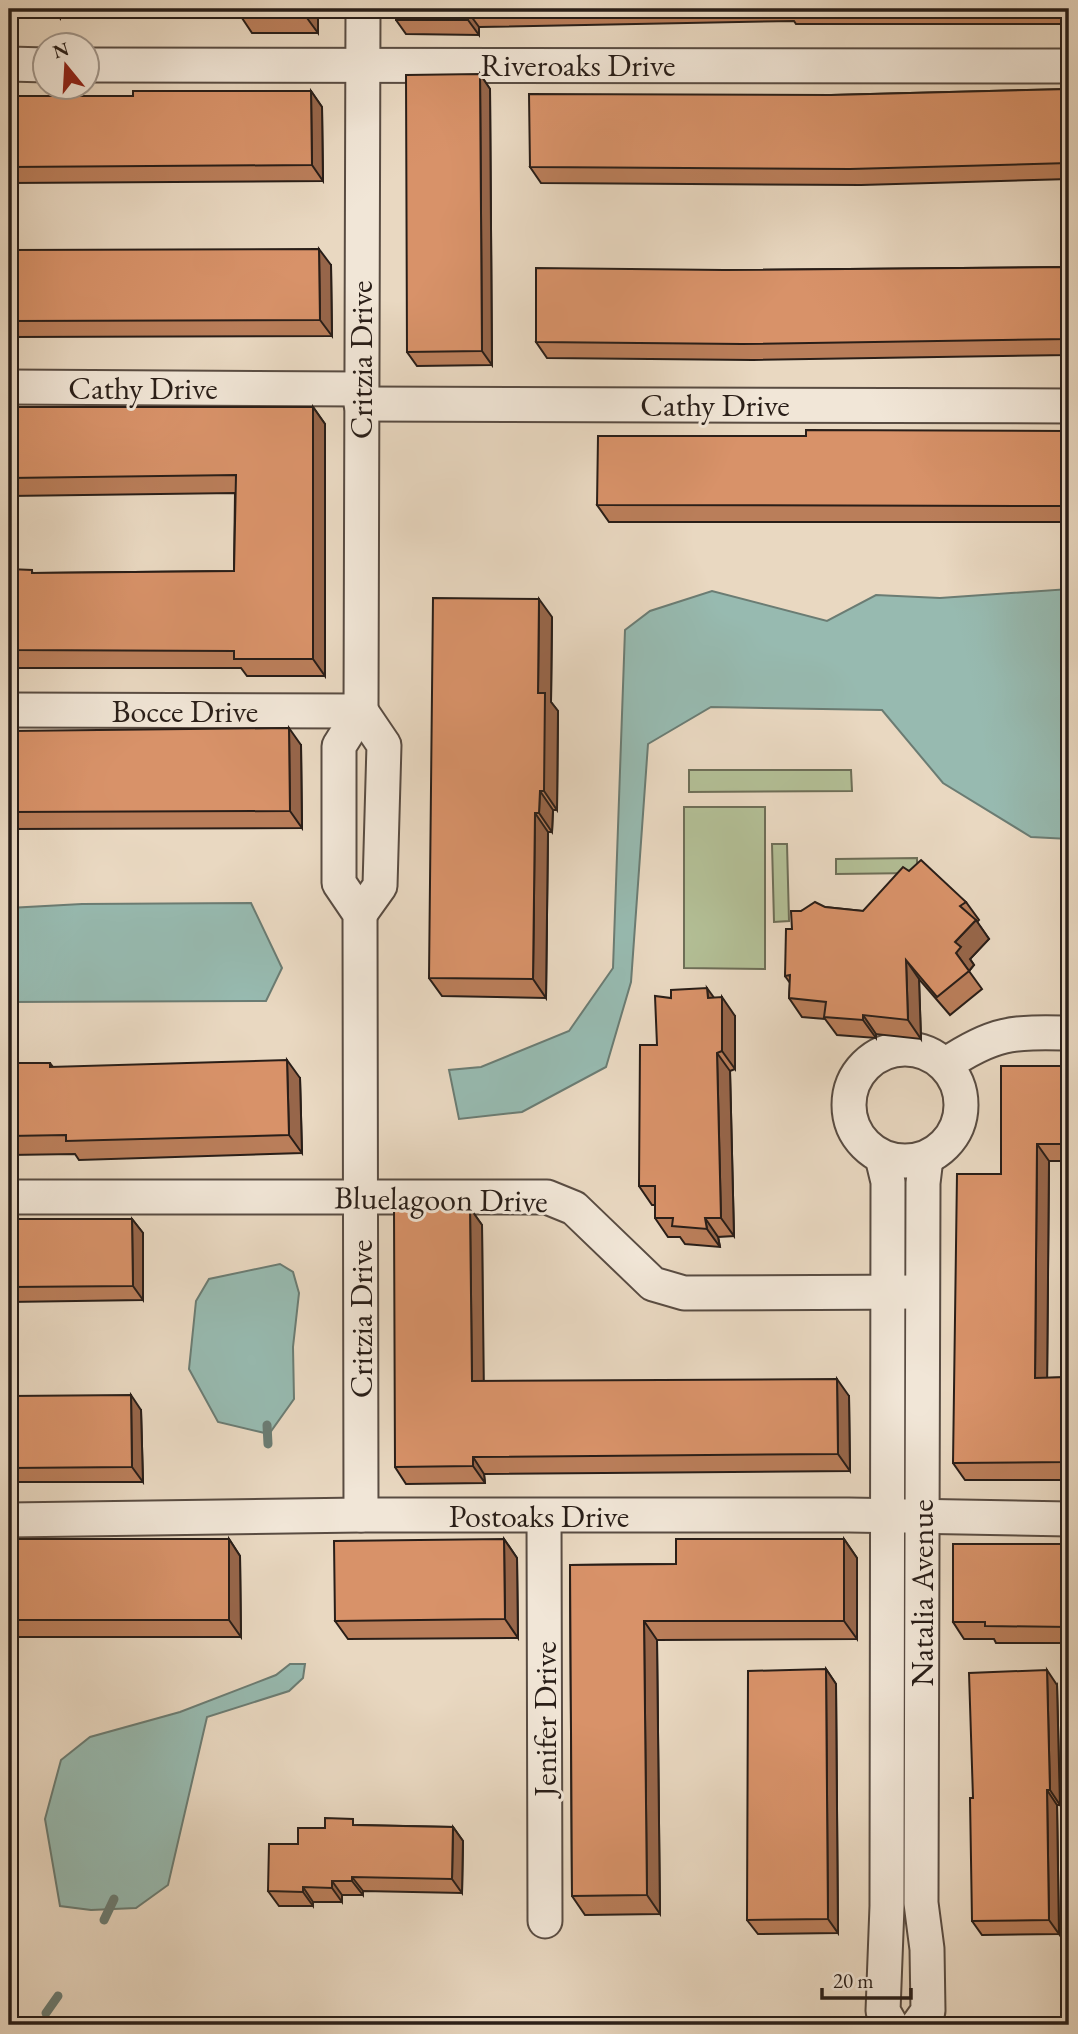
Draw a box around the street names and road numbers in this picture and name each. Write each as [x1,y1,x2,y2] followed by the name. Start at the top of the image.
[480,44,676,86] street label: Riveroaks Drive
[340,281,382,439] street label: Critzia Drive
[68,367,218,409] street label: Cathy Drive
[640,384,790,426] street label: Cathy Drive
[112,690,258,732] street label: Bocce Drive
[334,1176,548,1222] street label: Bluelagoon Drive
[340,1240,382,1398] street label: Critzia Drive
[449,1495,629,1537] street label: Postoaks Drive
[901,1499,943,1687] street label: Natalia Avenue
[524,1641,566,1800] street label: Jenifer Drive

